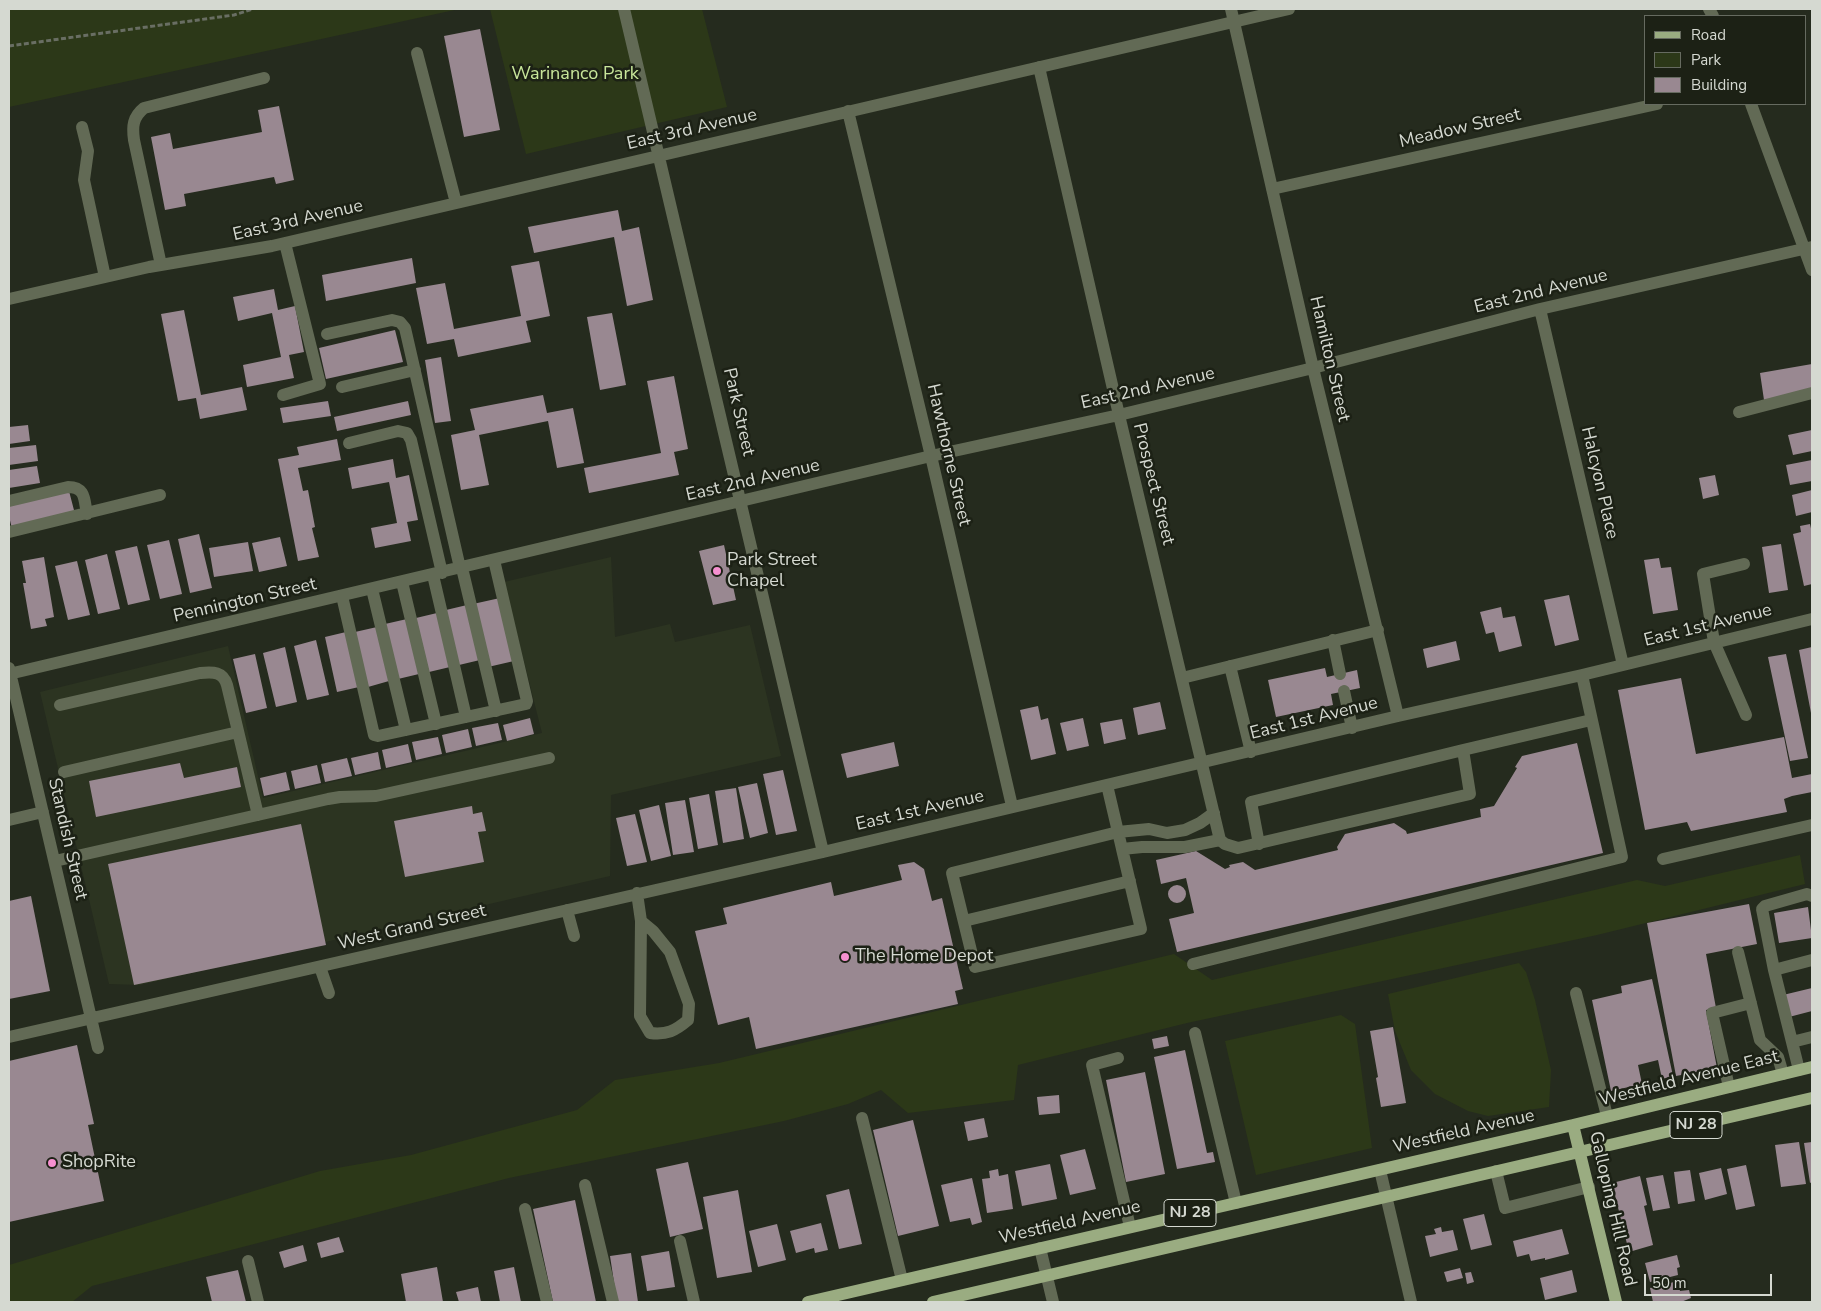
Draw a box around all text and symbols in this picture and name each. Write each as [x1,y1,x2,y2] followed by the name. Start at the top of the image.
[1644,15,1806,105] legend
[1691,25,1726,45] text: Road
[1691,50,1721,70] text: Park
[511,64,639,86] park label: Warinanco Park
[1691,75,1747,95] text: Building
[625,105,759,155] street label: East 3rd Avenue
[1397,105,1523,153] street label: Meadow Street
[231,196,365,246] street label: East 3rd Avenue
[1472,265,1610,319] street label: East 2nd Avenue
[1304,294,1354,424] street label: Hamilton Street
[1079,363,1217,415] street label: East 2nd Avenue
[717,366,759,458] street label: Park Street
[921,382,975,528] street label: Hawthorne Street
[1127,421,1179,547] street label: Prospect Street
[1576,425,1622,541] street label: Halcyon Place
[684,455,822,507] street label: East 2nd Avenue
[727,550,817,592] place label: Park Street Chapel
[711,565,723,577] marker: Park Street Chapel
[171,574,319,628] street label: Pennington Street
[1642,600,1774,652] street label: East 1st Avenue
[1248,693,1380,745] street label: East 1st Avenue
[42,776,92,902] street label: Standish Street
[854,786,986,836] street label: East 1st Avenue
[336,900,488,956] street label: West Grand Street
[855,946,993,968] place label: The Home Depot
[839,951,851,963] marker: The Home Depot
[1597,1046,1781,1112] street label: Westfield Avenue East
[1391,1105,1537,1159] street label: Westfield Avenue
[1670,1112,1722,1138] road number: NJ 28
[1584,1129,1640,1289] street label: Galloping Hill Road
[62,1152,136,1174] place label: ShopRite
[46,1157,58,1169] marker: ShopRite
[997,1196,1143,1250] street label: Westfield Avenue
[1164,1200,1216,1226] road number: NJ 28
[1646,1264,1774,1296] scale bar
[1652,1273,1687,1293] text: 50 m

